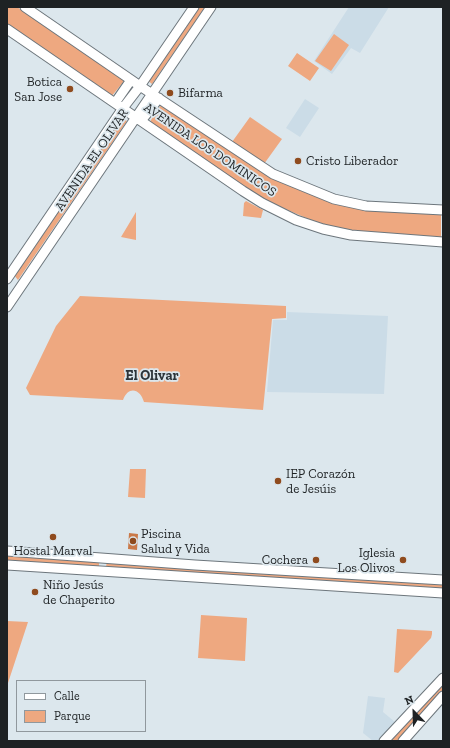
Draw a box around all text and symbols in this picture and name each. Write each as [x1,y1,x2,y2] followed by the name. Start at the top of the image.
[14,74,62,105] place label: Botica San Jose
[65,84,75,94] marker: Botica San Jose
[178,85,223,101] place label: Bifarma
[165,88,175,98] marker: Bifarma
[141,100,279,200] street label: AVENIDA LOS DOMINICOS
[52,106,132,214] street label: AVENIDA EL OLIVAR
[306,153,398,169] place label: Cristo Liberador
[293,156,303,166] marker: Cristo Liberador
[125,368,179,384] district label: El Olivar
[286,466,355,497] place label: IEP Corazón de Jesúis
[273,476,283,486] marker: IEP Corazón de Jesúis
[141,526,210,557] place label: Piscina Salud y Vida
[48,532,58,542] marker: Hostal Marval
[128,536,138,546] marker: Piscina Salud y Vida
[14,543,92,559] place label: Hostal Marval
[338,545,395,576] place label: Iglesia Los Olivos
[262,552,308,568] place label: Cochera
[311,555,321,565] marker: Cochera
[398,555,408,565] marker: Iglesia Los Olivos
[43,577,115,608] place label: Niño Jesús de Chaperito
[30,587,40,597] marker: Niño Jesús de Chaperito
[16,680,146,732] legend
[54,689,80,703] text: Calle
[394,692,434,732] north arrow
[403,693,416,708] text: N
[54,709,90,723] text: Parque

